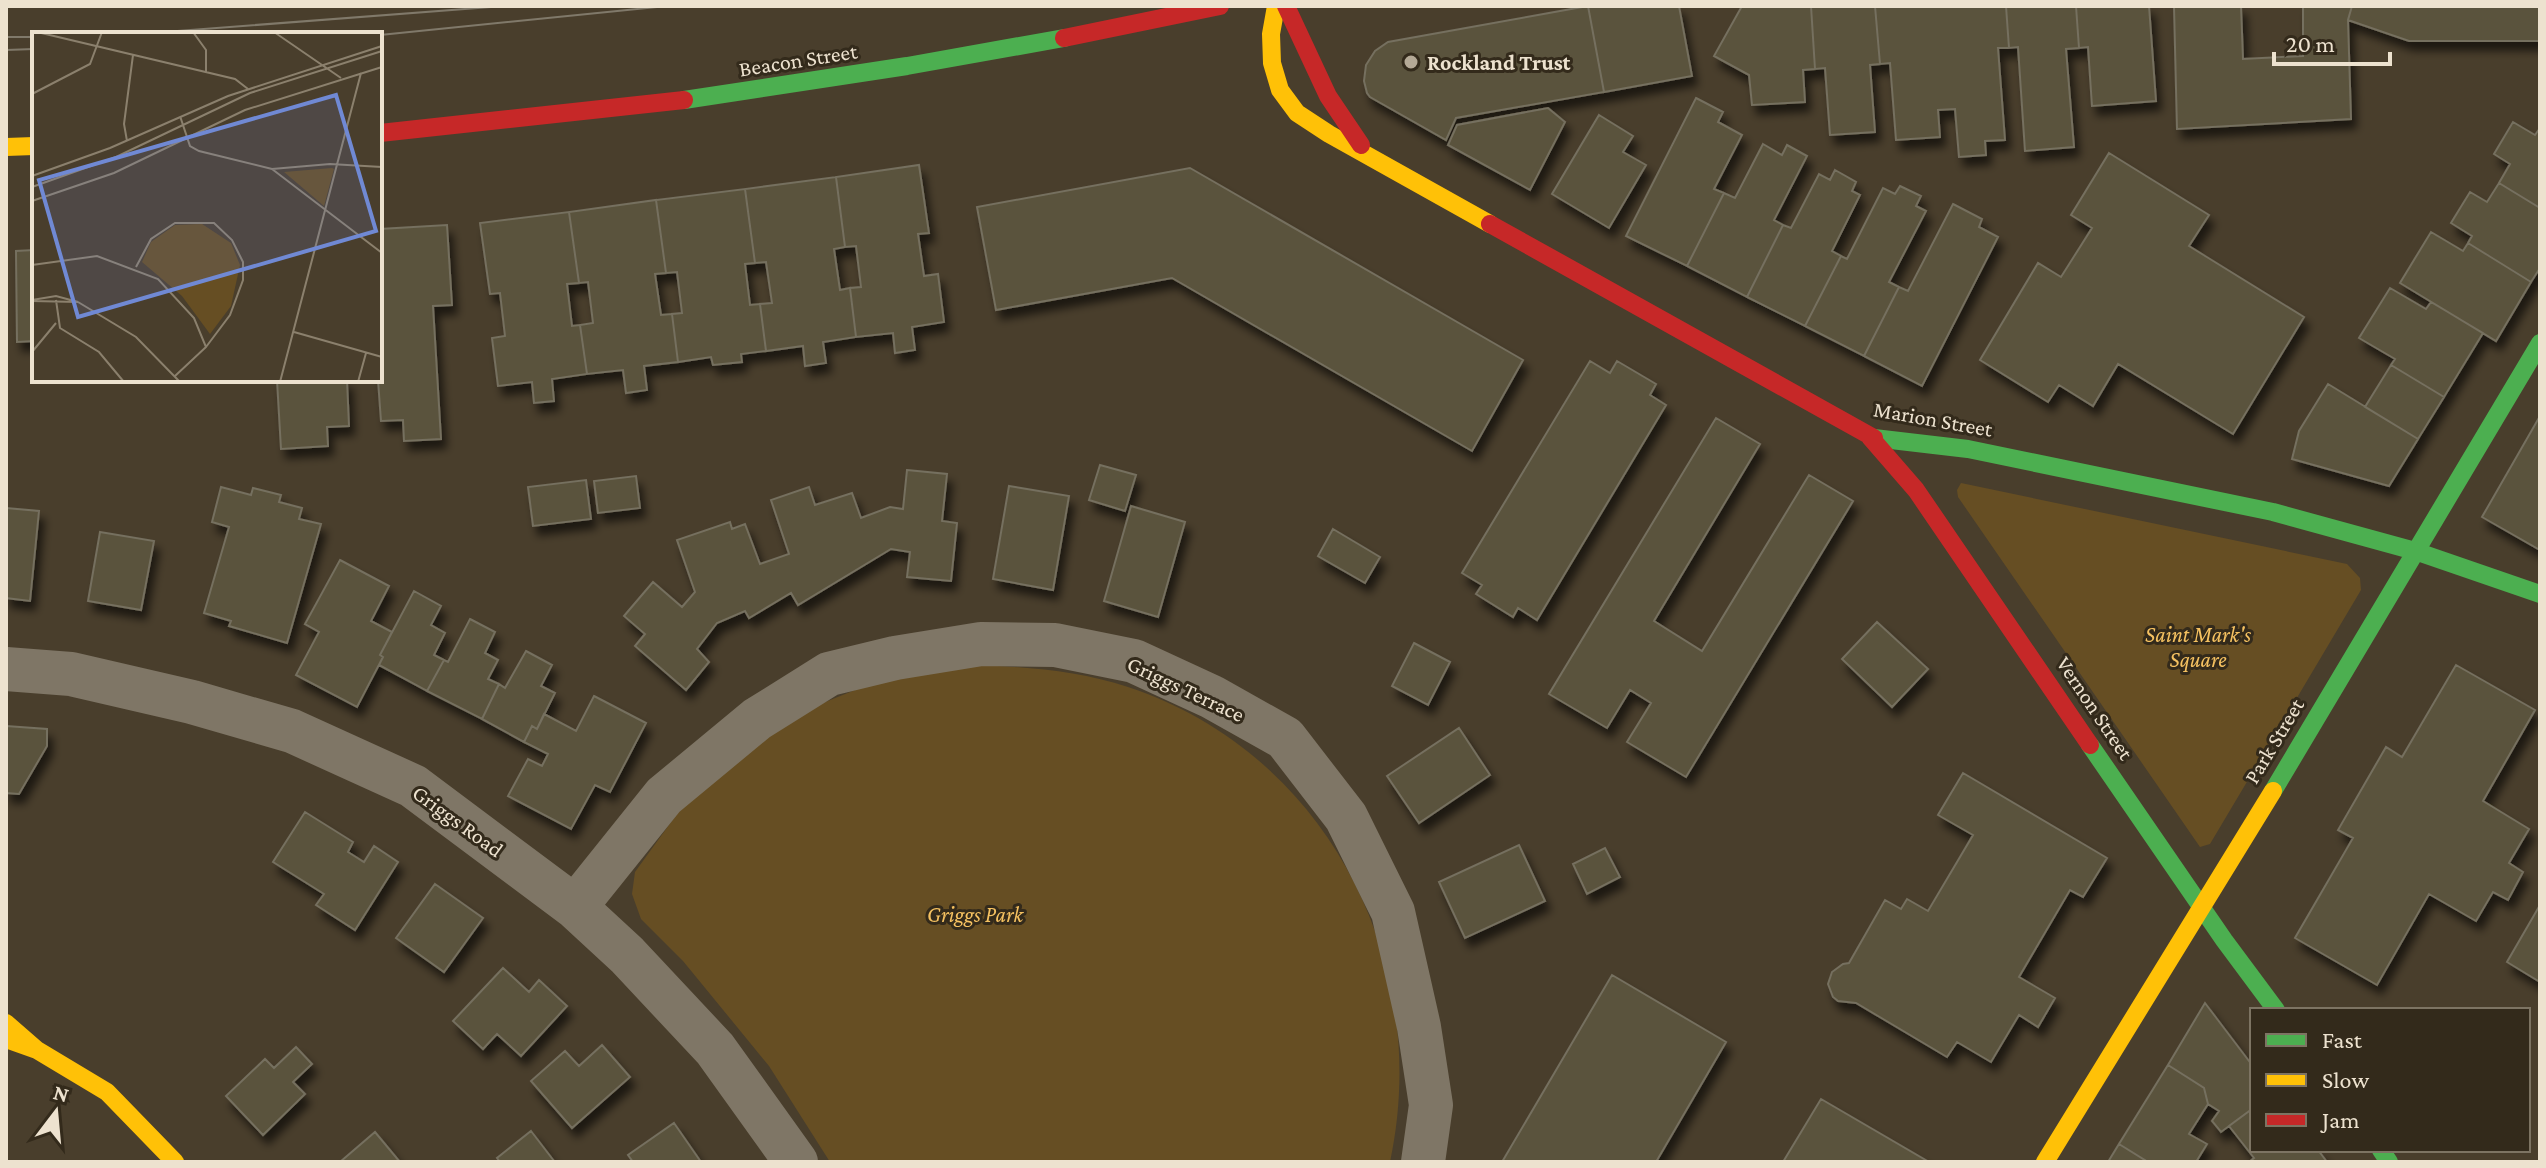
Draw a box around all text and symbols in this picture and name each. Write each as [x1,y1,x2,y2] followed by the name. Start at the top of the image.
[2274,16,2390,66] scale bar
[2286,30,2335,57] text: 20 m
[32,32,382,382] inset map
[737,38,860,82] street label: Beacon Street
[1427,50,1572,75] place label: Rockland Trust
[1402,53,1420,71] marker: Rockland Trust
[1872,396,1995,442] street label: Marion Street
[2145,622,2251,672] park label: Saint Mark's Square
[1123,651,1249,727] street label: Griggs Terrace
[2051,652,2139,765] street label: Vernon Street
[2239,693,2309,788] street label: Park Street
[408,780,509,863] street label: Griggs Road
[927,902,1024,927] park label: Griggs Park
[2250,1008,2530,1152] legend
[2322,1026,2363,1053] text: Fast
[2322,1066,2369,1093] text: Slow
[16,1072,96,1152] north arrow
[51,1079,72,1107] text: N
[2320,1106,2360,1133] text: Jam

